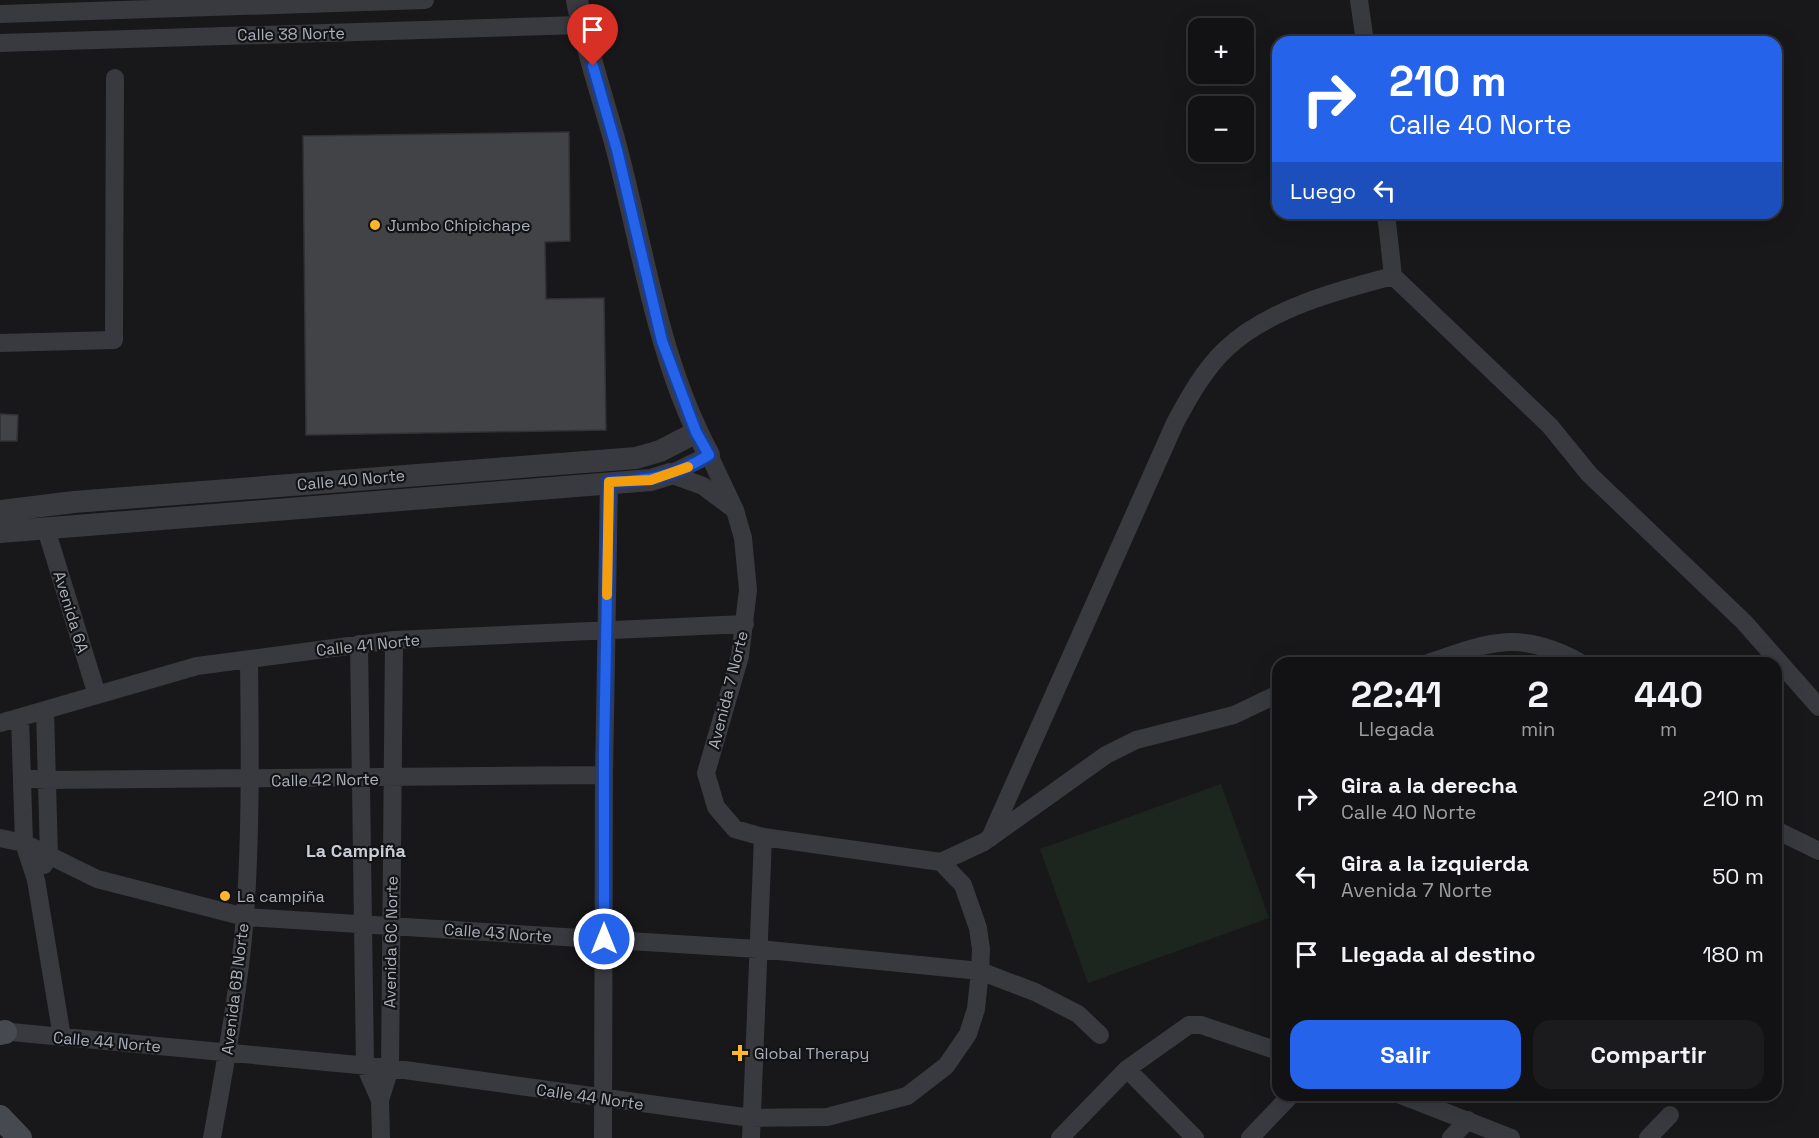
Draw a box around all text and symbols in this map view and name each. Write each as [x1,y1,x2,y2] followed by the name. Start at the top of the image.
[567,4,618,66] pin
[576,13,609,46] icon: arrive
[1188,18,1254,162] map controls
[1188,18,1254,84] button: +
[237,23,345,45] street label: Calle 38 Norte
[1389,55,1507,108] text: 210 m
[1290,60,1368,138] icon: right
[1188,96,1254,162] button: −
[1389,107,1572,142] text: Calle 40 Norte
[1368,174,1401,207] icon: left
[1290,177,1356,205] text: Luego
[387,215,531,236] place label: Jumbo Chipichape
[368,218,382,232] marker: Jumbo Chipichape
[296,465,406,495] street label: Calle 40 Norte
[49,568,93,656] street label: Avenida 6A
[315,629,421,661] street label: Calle 41 Norte
[703,629,753,751] street label: Avenida 7 Norte
[1351,672,1442,718] text: 22:41
[1527,672,1549,718] text: 2
[1634,672,1703,718] text: 440
[1358,716,1435,742] text: Llegada
[1521,716,1555,742] text: min
[1660,716,1677,742] text: m
[271,769,379,791] street label: Calle 42 Norte
[1341,771,1518,799] text: Gira a la derecha
[1290,782,1323,815] icon: right
[1703,784,1764,812] text: 210 m
[1341,799,1476,825] text: Calle 40 Norte
[306,839,407,862] district label: La Campiña
[1341,849,1529,877] text: Gira a la izquierda
[1290,860,1323,893] icon: left
[1712,862,1764,890] text: 50 m
[379,876,403,1008] street label: Avenida 6C Norte
[1341,877,1492,903] text: Avenida 7 Norte
[237,886,325,907] place label: La campiña
[218,889,232,903] marker: La campiña
[572,907,636,971] position arrow
[444,919,552,947] street label: Calle 43 Norte
[217,922,253,1056] street label: Avenida 6B Norte
[1290,938,1323,971] icon: arrive
[1341,940,1535,968] text: Llegada al destino
[1702,940,1764,968] text: 180 m
[1290,1020,1521,1089] button: Salir
[1533,1020,1764,1089] button: Compartir
[52,1027,162,1057] street label: Calle 44 Norte
[754,1043,869,1064] place label: Global Therapy
[731,1044,749,1062] marker: Global Therapy
[535,1079,645,1115] street label: Calle 44 Norte

